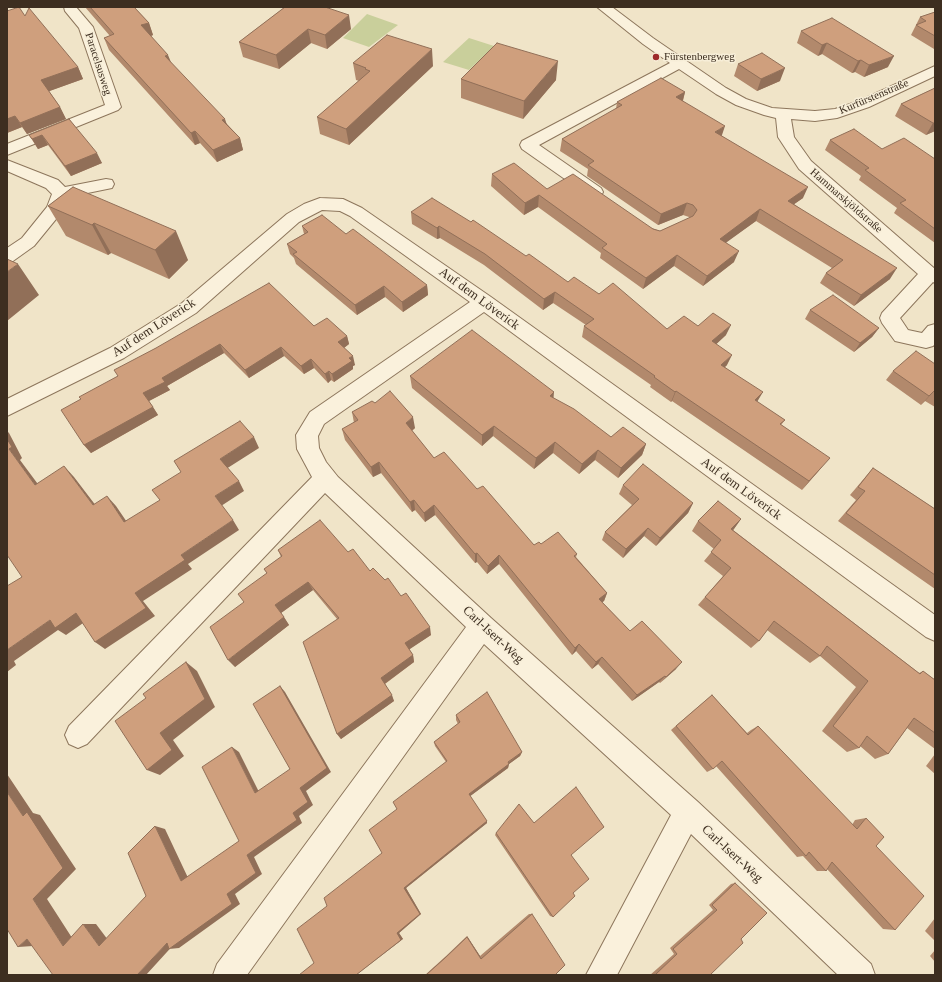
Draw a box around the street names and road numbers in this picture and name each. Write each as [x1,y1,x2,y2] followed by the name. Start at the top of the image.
[82,31,114,97] street label: Paracelsusweg
[837,76,911,118] street label: Kurfürstenstraße
[807,166,885,236] street label: Hammarskjöldstraße
[436,264,522,334] street label: Auf dem Löverick
[109,295,199,361] street label: Auf dem Löverick
[698,454,784,524] street label: Auf dem Löverick
[459,603,527,667] street label: Carl-Isert-Weg
[698,822,766,886] street label: Carl-Isert-Weg

